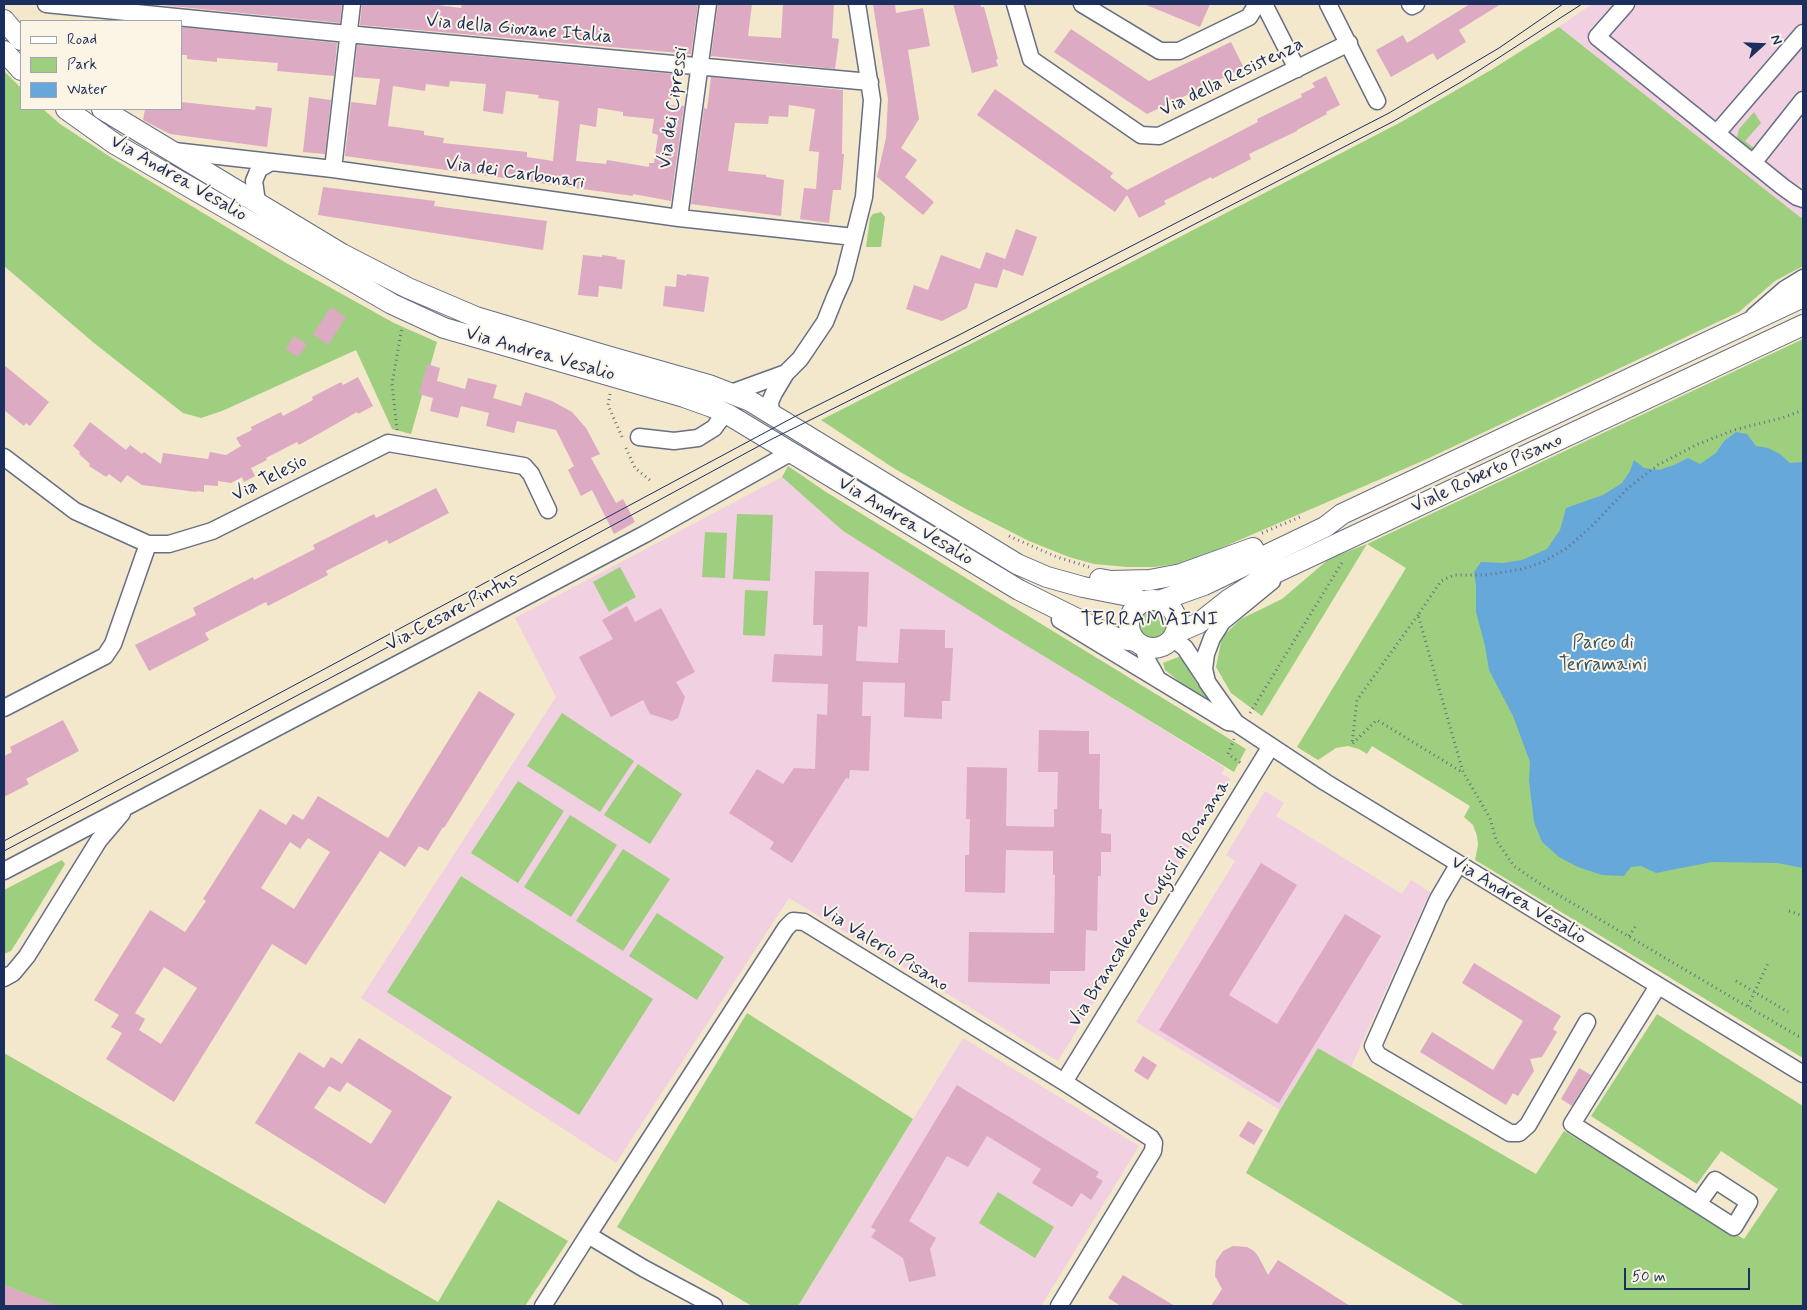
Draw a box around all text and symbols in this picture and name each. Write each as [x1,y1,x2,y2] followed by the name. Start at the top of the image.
[425,10,613,50] street label: Via della Giovane Italia
[20,20,182,110] legend
[1737,20,1787,70] north arrow
[67,30,97,50] text: Road
[1766,32,1786,47] text: N
[1156,33,1308,123] street label: Via della Resistenza
[654,46,694,170] street label: Via dei Cipressi
[67,55,97,75] text: Park
[67,80,107,100] text: Water
[106,131,250,227] street label: Via Andrea Vesalio
[444,153,586,195] street label: Via dei Carbonari
[463,323,617,387] street label: Via Andrea Vesalio
[1408,429,1566,519] street label: Viale Roberto Pisano
[228,450,312,508] street label: Via Telesio
[833,473,977,571] street label: Via Andrea Vesalio
[382,569,522,657] street label: Via Cesare Pintus
[1078,608,1222,634] district label: TERRAMÀINI
[1559,633,1647,677] park label: Parco di Terramaini
[1064,776,1236,1032] street label: Via Brancaleone Cugusi di Romana
[1446,852,1590,950] street label: Via Andrea Vesalio
[816,900,952,998] street label: Via Valerio Pisano
[1627,1258,1753,1290] scale bar
[1632,1267,1666,1287] text: 50 m

